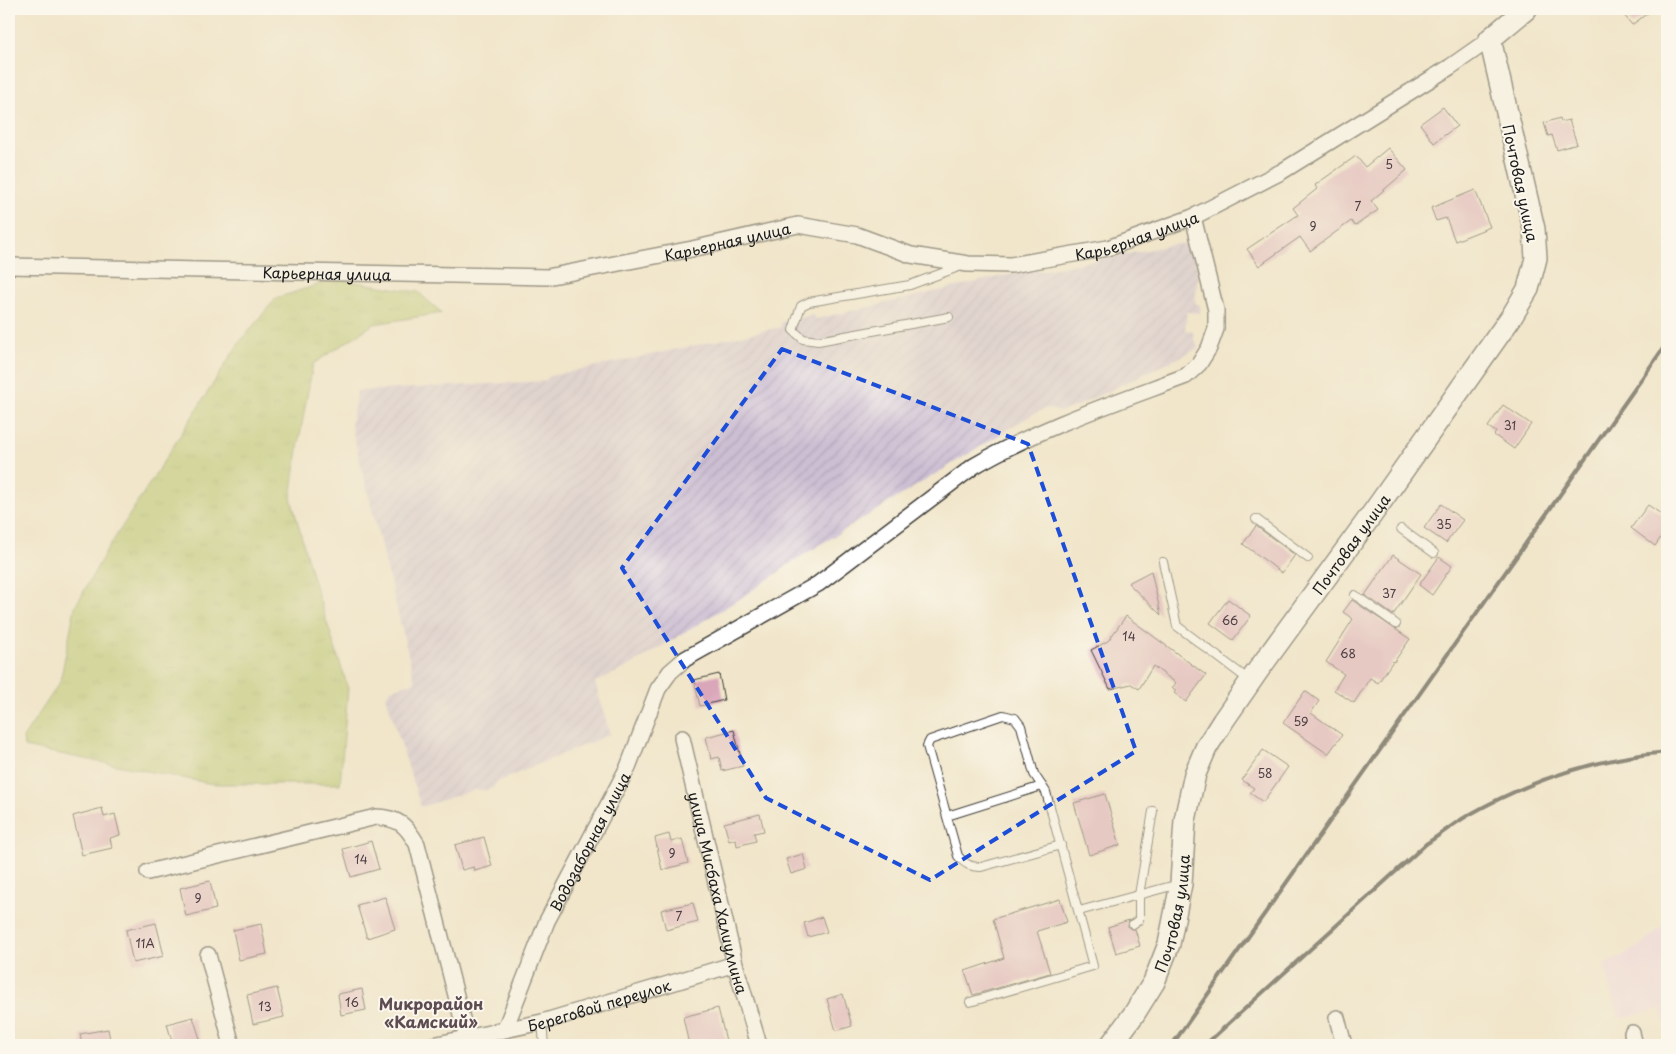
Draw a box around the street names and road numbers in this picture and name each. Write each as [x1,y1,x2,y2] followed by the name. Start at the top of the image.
[1497,122,1545,245] street label: Почтовая улица
[1073,204,1202,265] street label: Карьерная улица
[662,215,793,266] street label: Карьерная улица
[262,260,392,285] street label: Карьерная улица
[1306,488,1395,599] street label: Почтовая улица
[543,767,635,915] street label: Водозаборная улица
[683,789,755,997] street label: улица Мисбаха Халиуллина
[1148,853,1194,975] street label: Почтовая улица
[525,972,673,1036] street label: Береговой переулок

